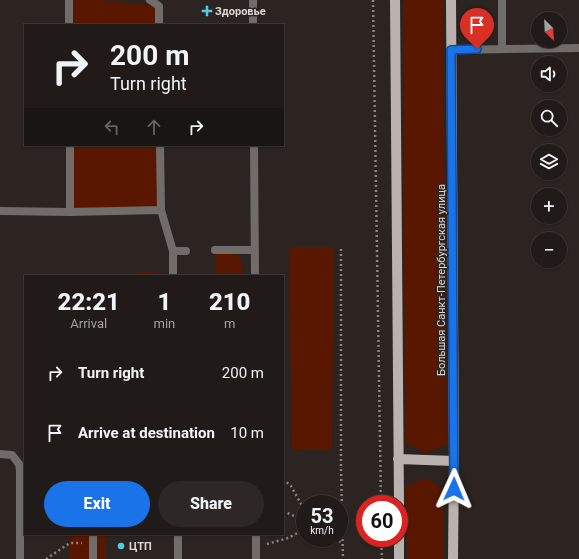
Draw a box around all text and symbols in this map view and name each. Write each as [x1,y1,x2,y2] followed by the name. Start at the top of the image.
[215,5,266,18] place label: Здоровье
[202,6,212,16] marker: Здоровье
[460,8,494,49] pin
[531,12,567,48] north arrow
[531,12,567,268] map controls
[466,14,488,36] icon: arrive
[110,39,189,72] text: 200 m
[44,40,96,92] icon: right
[531,56,567,92] button: sound
[110,73,187,94] text: Turn right
[531,100,567,136] button: search
[101,116,123,138] icon: left
[143,116,165,138] icon: ahead
[185,116,207,138] icon: right
[531,144,567,180] button: layers
[435,184,448,376] street label: Большая Санкт-Петербургская улица
[531,188,567,224] button: +
[531,232,567,268] button: −
[58,288,120,316] text: 22:21
[157,288,171,316] text: 1
[209,288,250,316] text: 210
[70,316,107,331] text: Arrival
[154,316,175,331] text: min
[224,316,235,331] text: m
[44,362,66,384] icon: right
[78,364,144,382] text: Turn right
[222,364,264,382] text: 200 m
[44,422,66,444] icon: arrive
[78,424,215,442] text: Arrive at destination
[230,424,264,442] text: 10 m
[433,468,475,510] position arrow
[44,481,150,527] button: Exit
[158,481,264,527] button: Share
[356,495,408,547] speed limit sign: 60
[311,504,333,528] text: 53
[310,525,334,536] text: km/h
[129,540,152,553] place label: ЦТП
[116,541,126,551] marker: ЦТП

